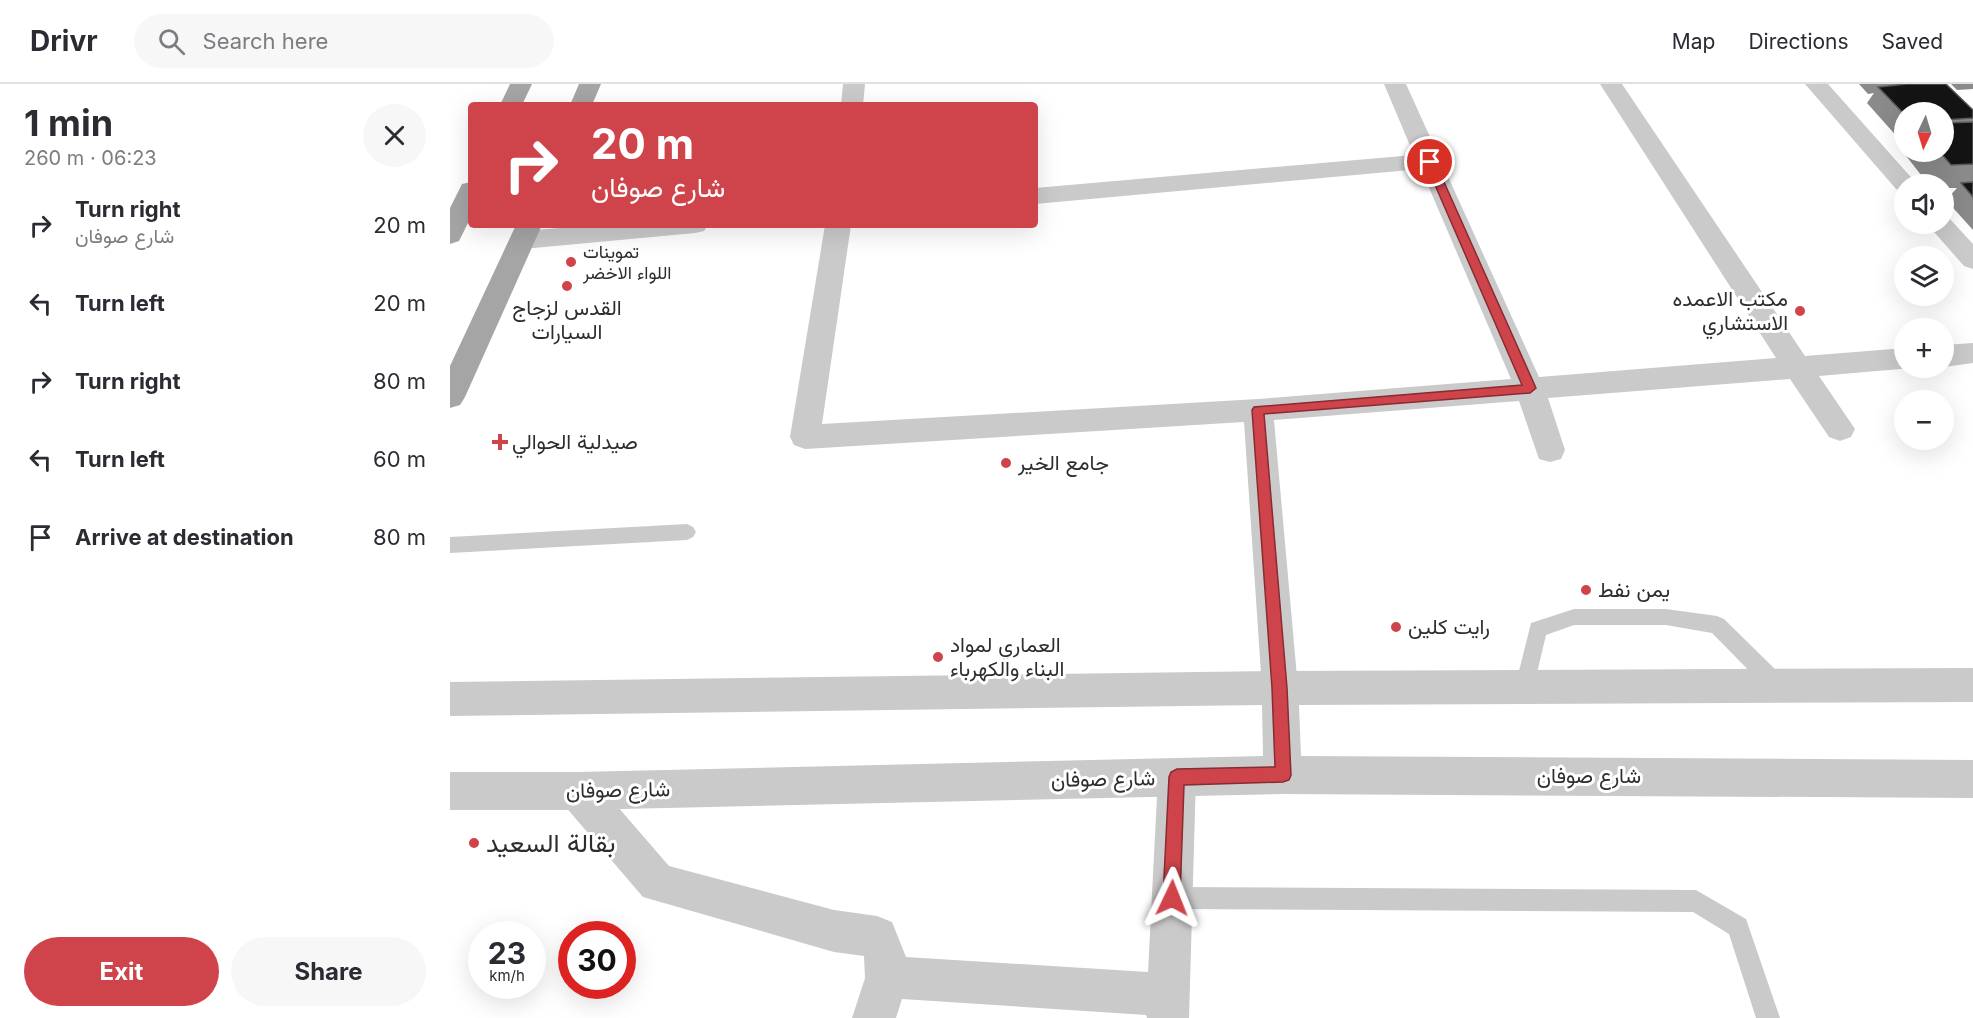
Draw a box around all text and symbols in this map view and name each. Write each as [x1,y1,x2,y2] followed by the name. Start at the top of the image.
[134,14,554,68] search box
[30,24,98,58] text: Drivr
[155,25,188,58] icon: search
[203,28,328,54] text: Search here
[1672,29,1715,54] text: Map
[1748,29,1849,54] text: Directions
[1882,29,1943,54] text: Saved
[24,101,113,145] text: 1 min
[1894,102,1954,162] north arrow
[1894,102,1954,450] map controls
[363,104,426,167] button: close
[591,118,694,169] text: 20 m
[492,126,570,204] icon: right
[1404,136,1455,187] pin
[1413,145,1446,178] icon: arrive
[24,146,157,170] text: 260 m · 06:23
[591,171,725,204] text: شارع صوفان
[1894,174,1954,234] button: sound
[75,196,181,222] text: Turn right
[24,209,57,242] icon: right
[373,212,426,238] text: 20 m
[75,224,174,248] text: شارع صوفان
[582,241,672,284] place label: تموينات اللواء الاخضر
[1894,246,1954,306] button: layers
[564,255,578,269] marker: تموينات اللواء الاخضر
[560,279,574,293] marker: القدس لزجاج السيارات
[1672,286,1788,340] place label: مكتب الاعمده الاستشاري
[24,287,57,320] icon: left
[75,290,165,316] text: Turn left
[373,290,426,316] text: 20 m
[512,295,622,345] place label: القدس لزجاج السيارات
[1793,304,1807,318] marker: مكتب الاعمده الاستشاري
[1894,318,1954,378] button: +
[24,365,57,398] icon: right
[75,368,181,394] text: Turn right
[373,368,426,394] text: 80 m
[1894,390,1954,450] button: −
[512,429,638,459] place label: صيدلية الحوالي
[493,435,507,449] marker: صيدلية الحوالي
[24,443,57,476] icon: left
[75,446,165,472] text: Turn left
[373,446,426,472] text: 60 m
[1017,450,1109,477] place label: جامع الخير
[999,456,1013,470] marker: جامع الخير
[24,521,57,554] icon: arrive
[75,524,294,550] text: Arrive at destination
[373,524,426,550] text: 80 m
[1598,577,1670,602] place label: يمن نفط
[1579,583,1593,597] marker: يمن نفط
[1408,614,1490,640] place label: رايت كلين
[1389,620,1403,634] marker: رايت كلين
[950,632,1064,682] place label: العماري لمواد البناء والكهرباء
[931,650,945,664] marker: العماري لمواد البناء والكهرباء
[1537,763,1641,790] street label: شارع صوفان
[1051,765,1155,794] street label: شارع صوفان
[566,776,670,805] street label: شارع صوفان
[486,827,615,858] place label: بقالة السعيد
[467,836,481,850] marker: بقالة السعيد
[1140,866,1204,930] position arrow
[558,921,636,999] speed limit sign: 30
[488,935,526,971] text: 23
[24,937,219,1006] button: Exit
[231,937,426,1006] button: Share
[489,966,525,985] text: km/h

